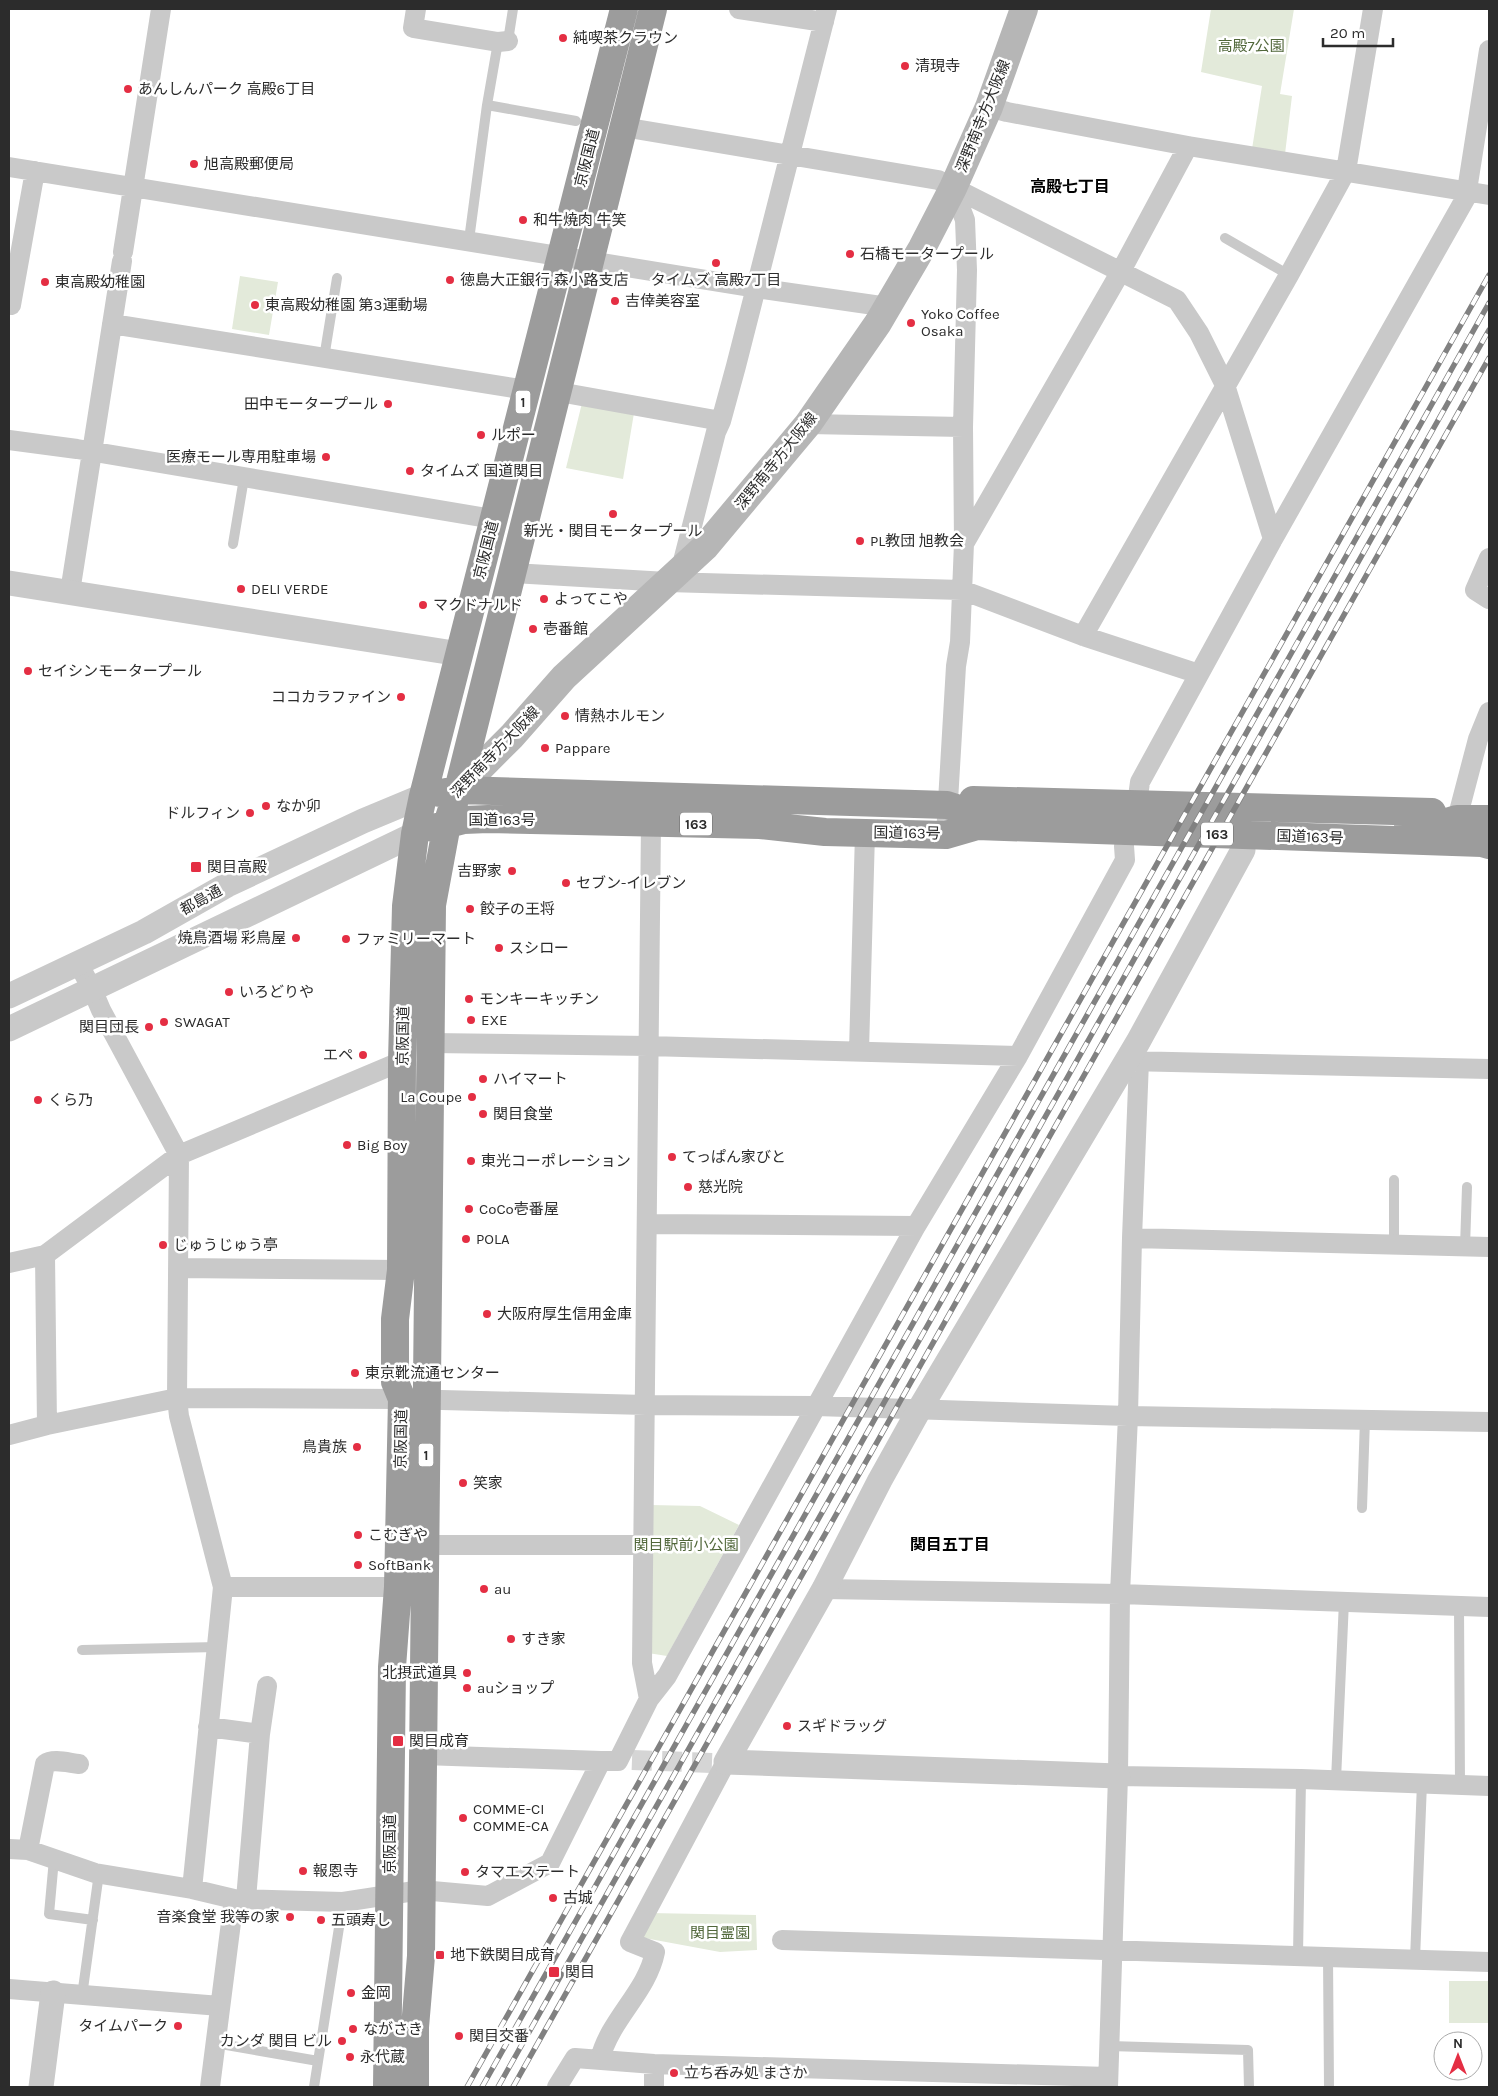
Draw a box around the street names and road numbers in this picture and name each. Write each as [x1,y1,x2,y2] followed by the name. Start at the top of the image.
[952,57,1014,175] street label: 深野南寺方大阪線
[571,127,603,189] street label: 京阪国道
[516,391,530,414] road number: 1
[731,409,821,513] street label: 深野南寺方大阪線
[470,519,502,581] street label: 京阪国道
[447,703,543,801] street label: 深野南寺方大阪線
[468,811,536,829] street label: 国道163号
[680,812,712,836] road number: 163
[1201,822,1233,846] road number: 163
[873,823,941,843] street label: 国道163号
[1276,827,1344,847] street label: 国道163号
[177,881,225,919] street label: 都島通
[393,1006,413,1066] street label: 京阪国道
[391,1409,411,1469] street label: 京阪国道
[418,1444,434,1466] road number: 1
[381,1814,399,1874] street label: 京阪国道

